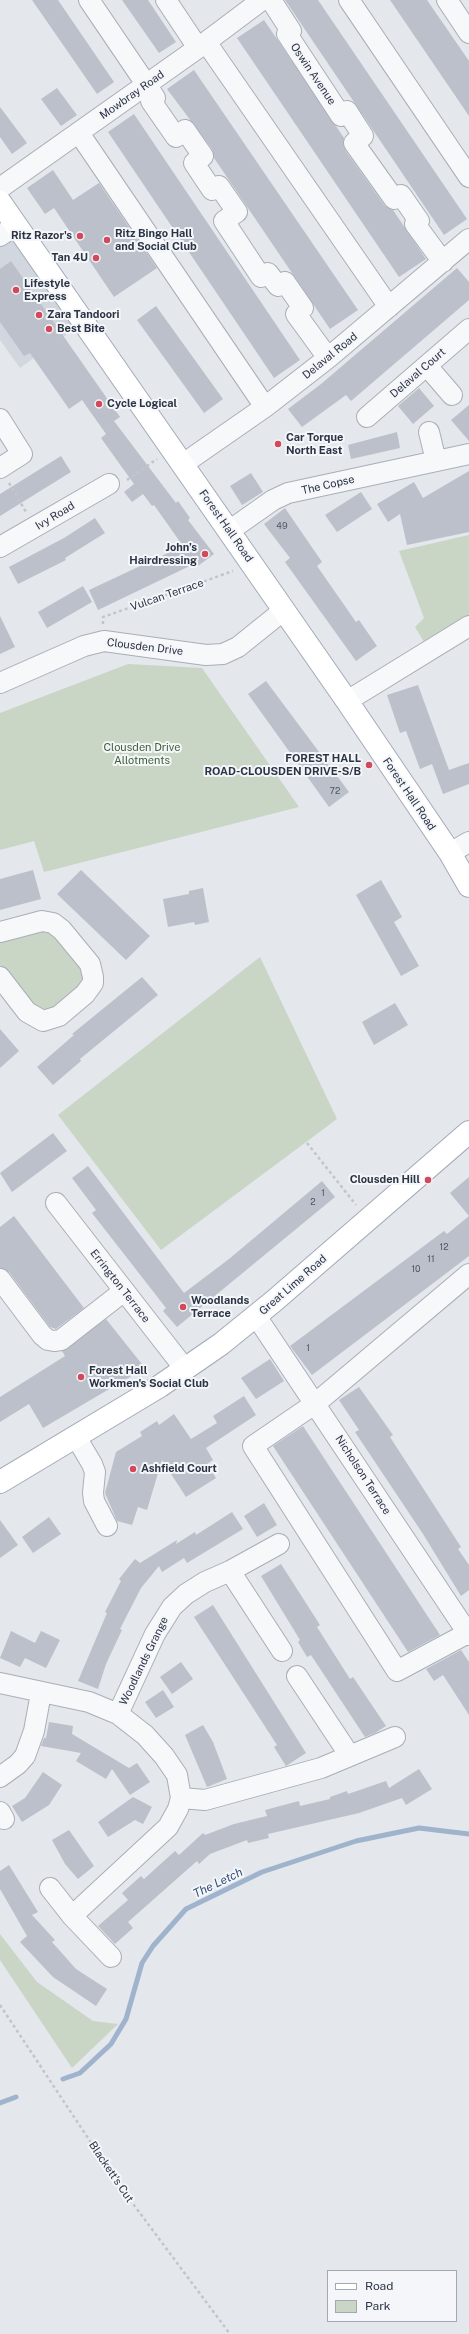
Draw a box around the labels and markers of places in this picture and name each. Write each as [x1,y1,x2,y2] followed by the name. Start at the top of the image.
[115,227,197,253] place label: Ritz Bingo Hall and Social Club
[11,229,72,243] place label: Ritz Razor's
[75,231,85,241] marker: Ritz Razor's
[102,235,112,245] marker: Ritz Bingo Hall and Social Club
[51,251,88,265] place label: Tan 4U
[91,253,101,263] marker: Tan 4U
[24,277,70,303] place label: Lifestyle Express
[11,285,21,295] marker: Lifestyle Express
[47,308,120,322] place label: Zara Tandoori
[34,310,44,320] marker: Zara Tandoori
[57,322,105,336] place label: Best Bite
[44,324,54,334] marker: Best Bite
[107,397,177,411] place label: Cycle Logical
[94,399,104,409] marker: Cycle Logical
[286,431,343,457] place label: Car Torque North East
[273,439,283,449] marker: Car Torque North East
[129,541,197,567] place label: John’s Hairdressing
[200,549,210,559] marker: John’s Hairdressing
[205,752,361,778] place label: FOREST HALL ROAD-CLOUSDEN DRIVE-S/B
[364,760,374,770] marker: FOREST HALL ROAD-CLOUSDEN DRIVE-S/B
[350,1173,420,1187] place label: Clousden Hill
[423,1175,433,1185] marker: Clousden Hill
[191,1294,249,1320] place label: Woodlands Terrace
[178,1302,188,1312] marker: Woodlands Terrace
[89,1364,209,1390] place label: Forest Hall Workmen's Social Club
[76,1372,86,1382] marker: Forest Hall Workmen's Social Club
[141,1462,217,1476] place label: Ashfield Court
[128,1464,138,1474] marker: Ashfield Court

